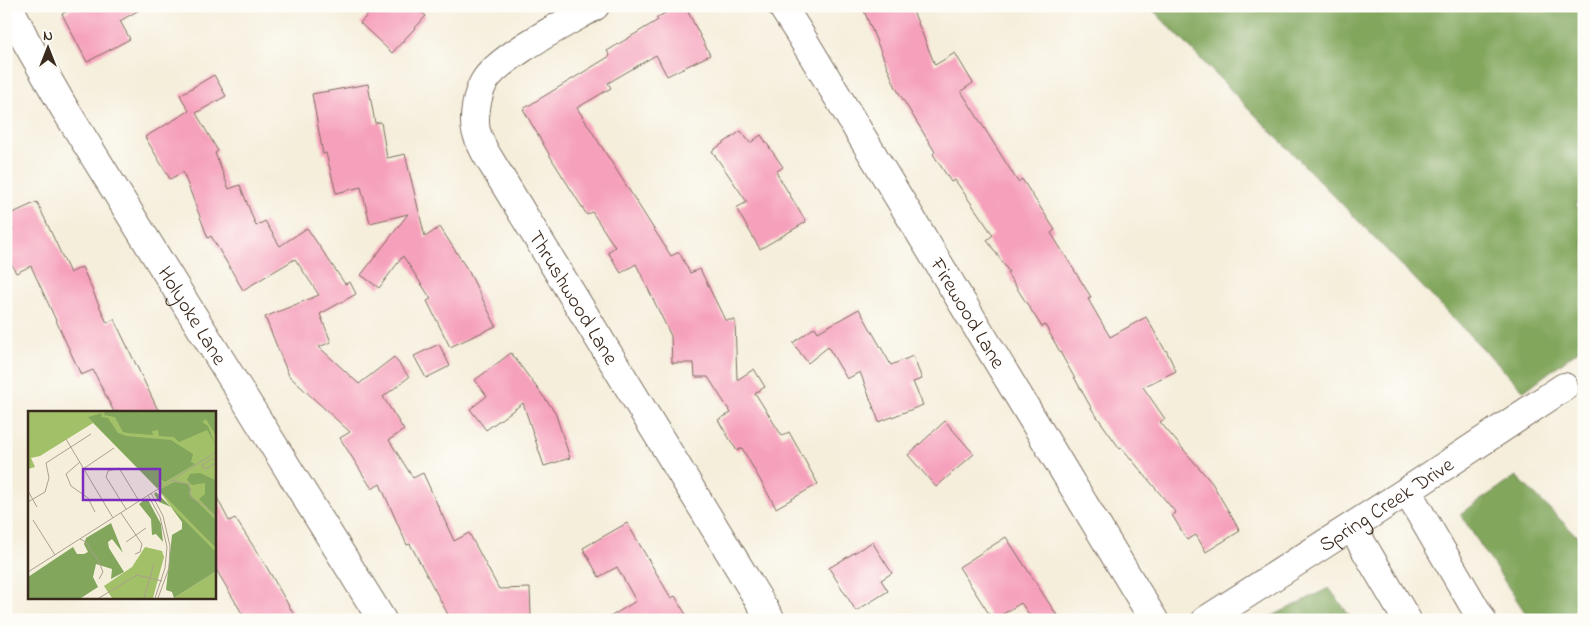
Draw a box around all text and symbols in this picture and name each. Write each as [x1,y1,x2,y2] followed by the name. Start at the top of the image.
[22,22,72,72] north arrow
[43,26,53,47] text: N
[519,225,625,372] street label: Thrushwood Lane
[921,252,1012,376] street label: Firewood Lane
[149,261,234,372] street label: Holyoke Lane
[28,411,215,598] inset map
[1314,451,1461,561] street label: Spring Creek Drive

